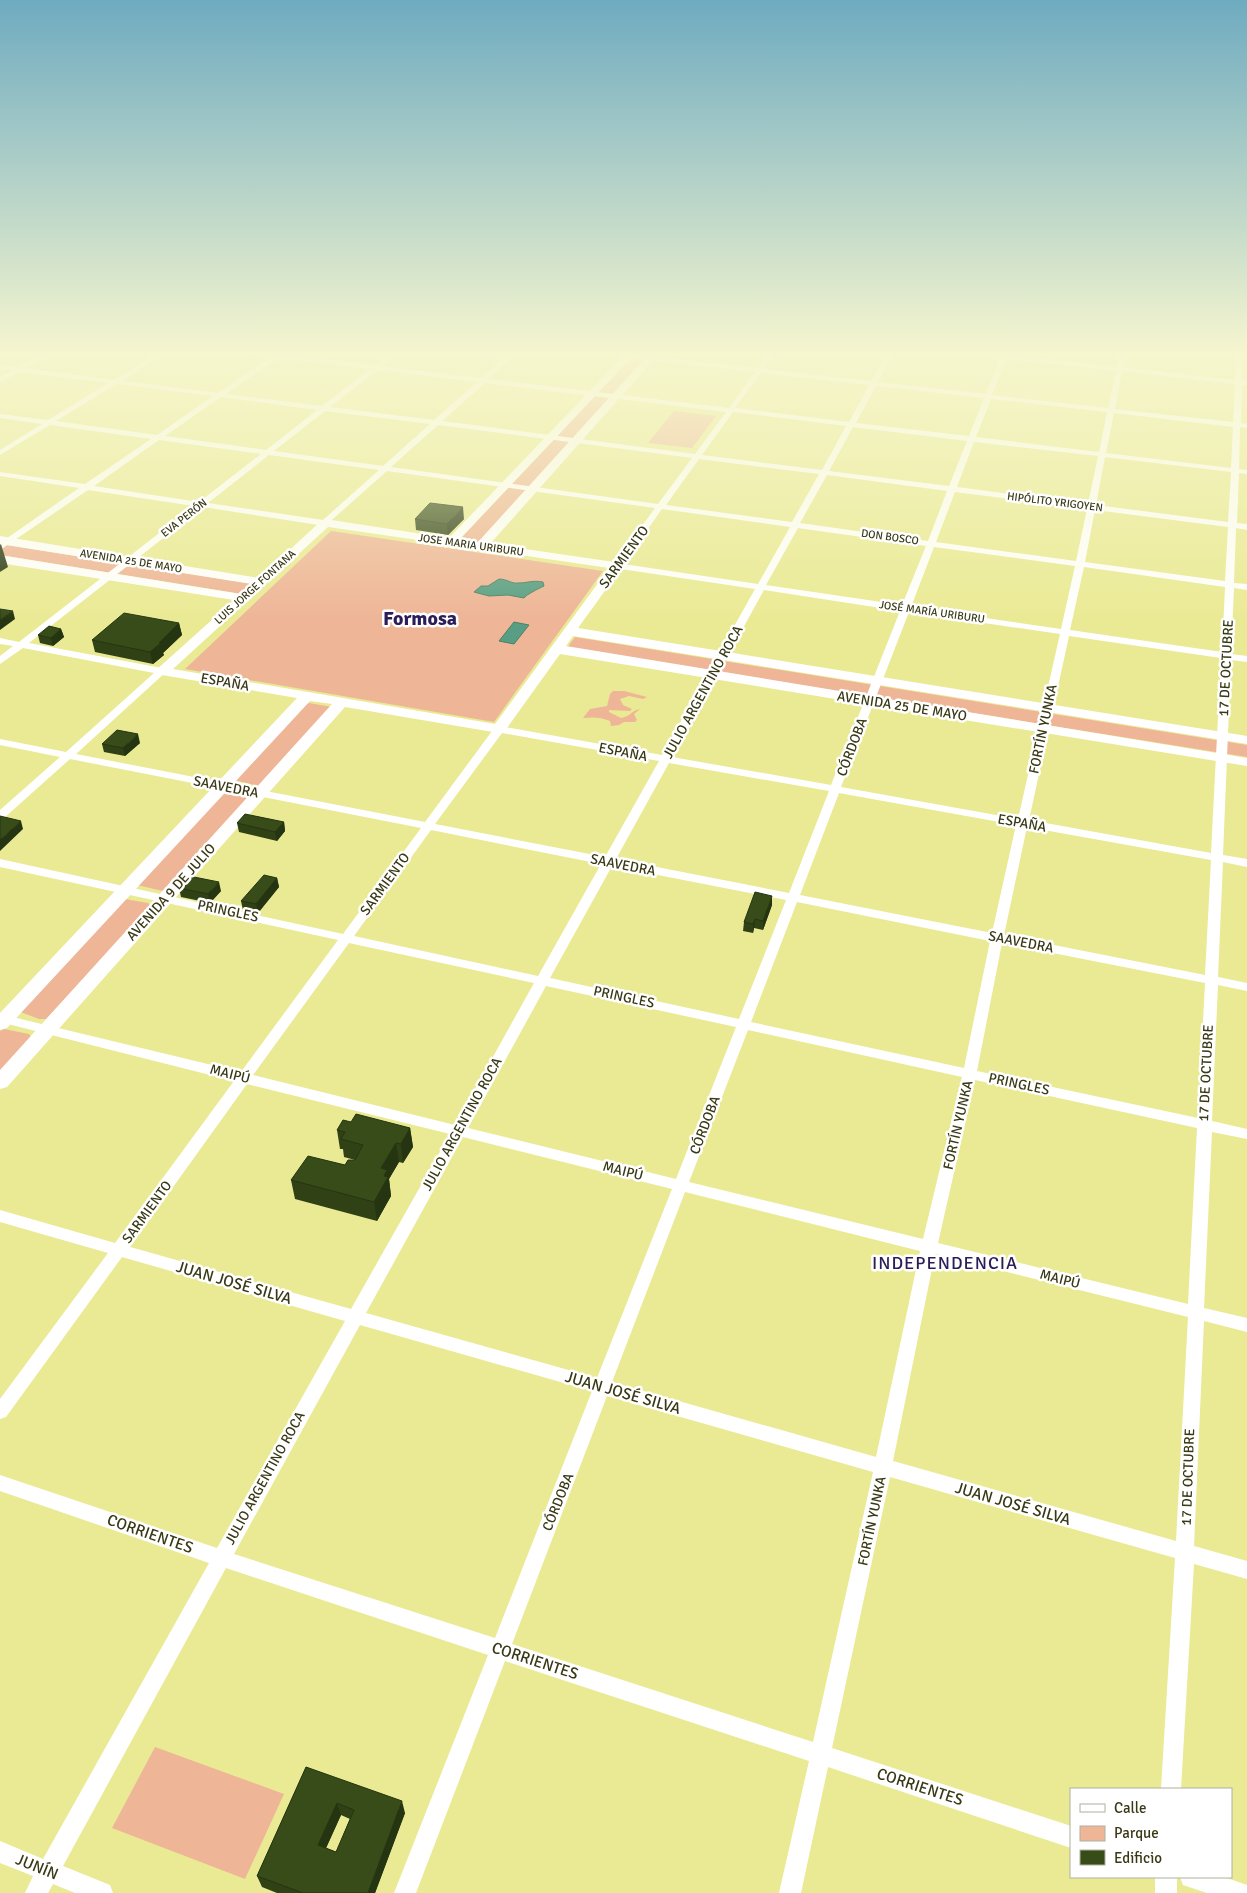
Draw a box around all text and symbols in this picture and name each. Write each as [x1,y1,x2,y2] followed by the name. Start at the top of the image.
[1006,489,1104,514] street label: HIPÓLITO YRIGOYEN
[158,495,210,540] street label: EVA PERÓN
[596,522,652,592] street label: SARMIENTO
[860,527,920,547] street label: DON BOSCO
[417,531,525,559] street label: JOSE MARIA URIBURU
[79,547,183,575] street label: AVENIDA 25 DE MAYO
[212,547,299,627] street label: LUIS JORGE FONTANA
[878,597,986,626] street label: JOSÉ MARÍA URIBURU
[383,606,457,631] district label: Formosa
[1215,619,1237,717] street label: 17 DE OCTUBRE
[659,622,747,762] street label: JULIO ARGENTINO ROCA
[199,669,251,695] street label: ESPAÑA
[1025,682,1061,775] street label: FORTÍN YUNKA
[836,687,968,725] street label: AVENIDA 25 DE MAYO
[833,715,871,779] street label: CÓRDOBA
[597,739,649,765] street label: ESPAÑA
[192,772,261,802] street label: SAAVEDRA
[996,810,1048,836] street label: ESPAÑA
[123,840,219,944] street label: AVENIDA 9 DE JULIO
[357,849,413,919] street label: SARMIENTO
[589,850,658,880] street label: SAAVEDRA
[196,896,260,926] street label: PRINGLES
[987,927,1056,957] street label: SAAVEDRA
[592,982,656,1012] street label: PRINGLES
[1195,1024,1217,1122] street label: 17 DE OCTUBRE
[418,1054,506,1194] street label: JULIO ARGENTINO ROCA
[208,1061,252,1087] street label: MAIPÚ
[987,1069,1051,1099] street label: PRINGLES
[939,1078,977,1171] street label: FORTÍN YUNKA
[686,1093,724,1157] street label: CÓRDOBA
[601,1158,645,1184] street label: MAIPÚ
[119,1177,175,1247] street label: SARMIENTO
[872,1252,1018,1274] district label: INDEPENDENCIA
[174,1257,294,1309] street label: JUAN JOSÉ SILVA
[1038,1266,1082,1292] street label: MAIPÚ
[563,1367,683,1419] street label: JUAN JOSÉ SILVA
[221,1408,309,1548] street label: JULIO ARGENTINO ROCA
[1178,1428,1198,1526] street label: 17 DE OCTUBRE
[539,1470,578,1534] street label: CÓRDOBA
[854,1474,890,1567] street label: FORTÍN YUNKA
[953,1478,1073,1530] street label: JUAN JOSÉ SILVA
[104,1510,196,1558] street label: CORRIENTES
[489,1638,581,1684] street label: CORRIENTES
[874,1764,966,1810] street label: CORRIENTES
[1070,1788,1232,1878] legend
[1114,1799,1147,1817] text: Calle
[1114,1824,1159,1842] text: Parque
[13,1849,61,1885] street label: JUNÍN
[1114,1849,1162,1867] text: Edificio

